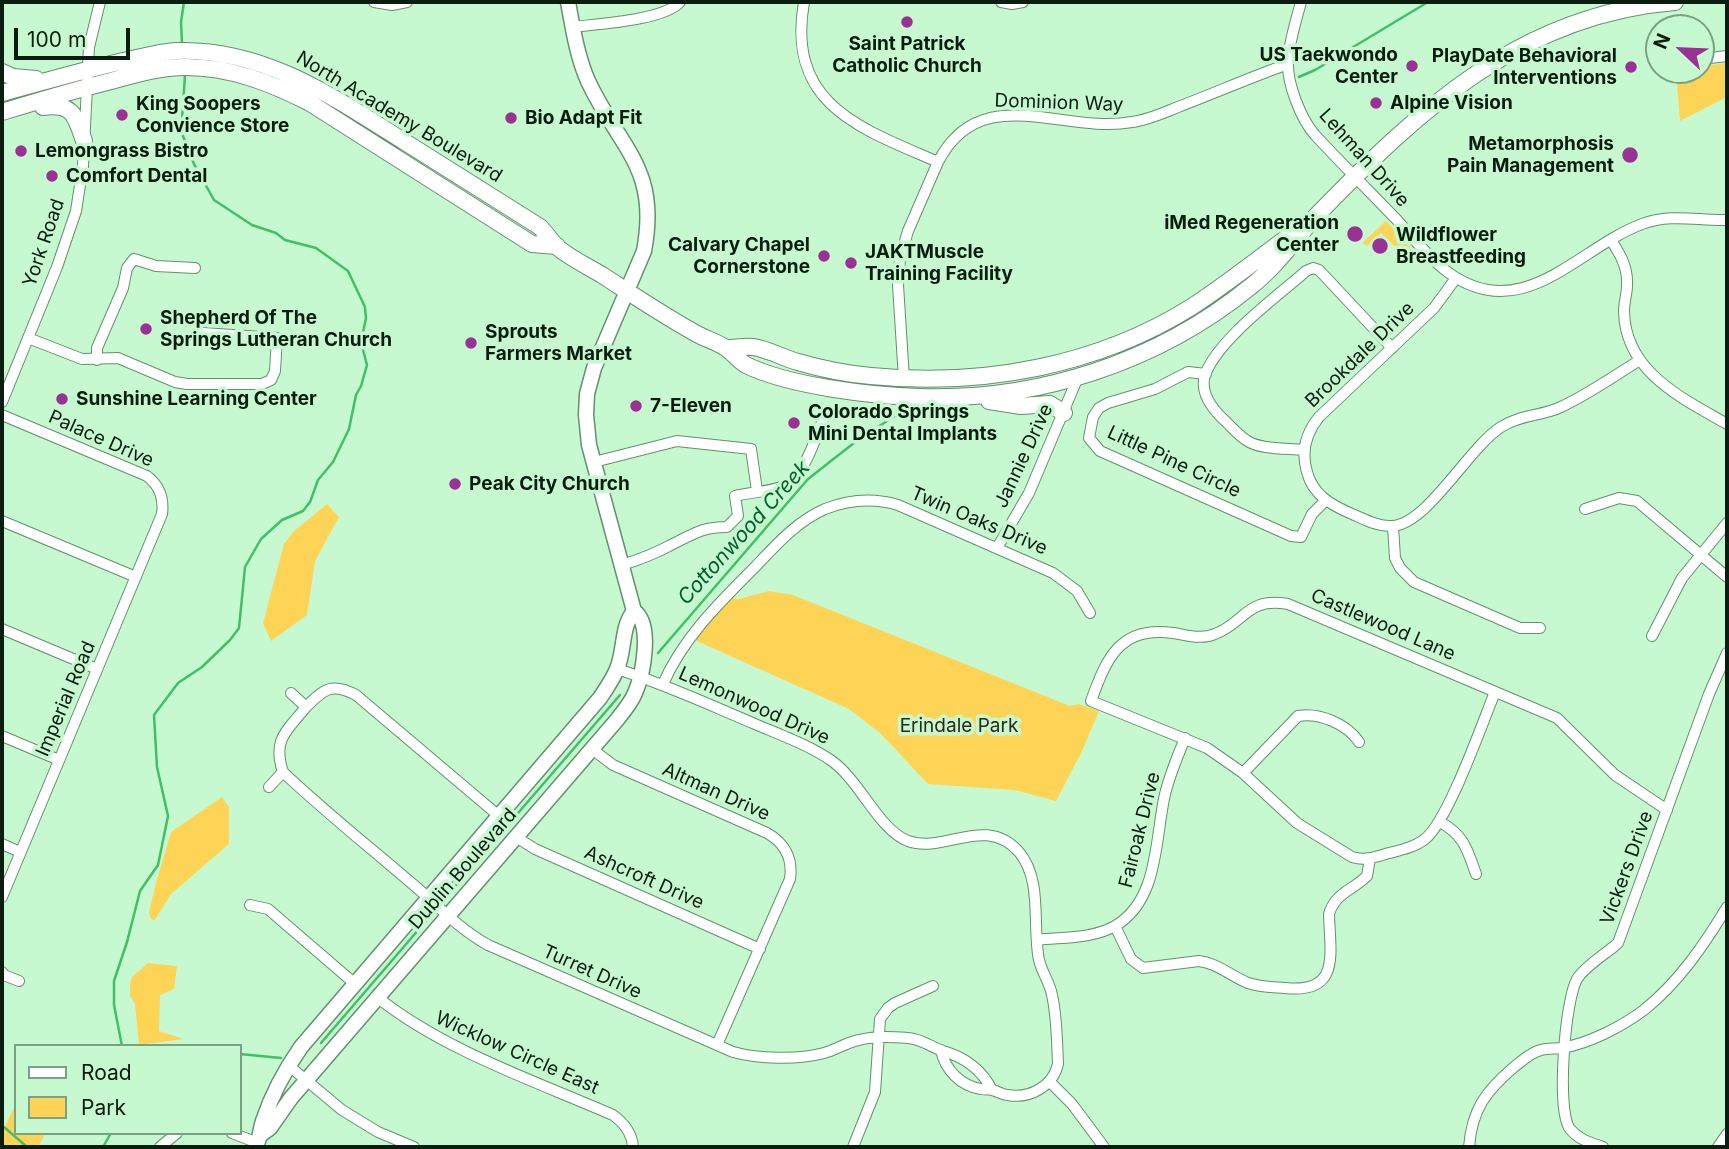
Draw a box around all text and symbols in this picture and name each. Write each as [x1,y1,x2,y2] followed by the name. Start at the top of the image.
[18,14,133,58] scale bar
[899,14,915,30] marker: Saint Patrick Catholic Church
[1645,14,1715,84] north arrow
[27,27,86,52] text: 100 m
[1649,30,1675,53] text: N
[832,33,982,77] place label: Saint Patrick Catholic Church
[1259,44,1398,88] place label: US Taekwondo Center
[1432,45,1617,89] place label: PlayDate Behavioral Interventions
[292,46,506,188] street label: North Academy Boulevard
[1404,58,1420,74] marker: US Taekwondo Center
[1623,59,1639,75] marker: PlayDate Behavioral Interventions
[994,89,1124,117] street label: Dominion Way
[1390,92,1513,114] place label: Alpine Vision
[136,93,289,137] place label: King Soopers Convience Store
[1368,95,1384,111] marker: Alpine Vision
[1314,104,1414,212] street label: Lehman Drive
[114,107,130,123] marker: King Soopers Convience Store
[525,107,642,129] place label: Bio Adapt Fit
[503,110,519,126] marker: Bio Adapt Fit
[1447,133,1614,177] place label: Metamorphosis Pain Management
[35,140,208,162] place label: Lemongrass Bistro
[13,143,29,159] marker: Lemongrass Bistro
[1620,145,1640,165] marker: Metamorphosis Pain Management
[66,165,208,187] place label: Comfort Dental
[44,168,60,184] marker: Comfort Dental
[18,196,70,290] street label: York Road
[1164,212,1339,256] place label: iMed Regeneration Center
[1345,224,1365,244] marker: iMed Regeneration Center
[1396,224,1526,268] place label: Wildflower Breastfeeding
[668,234,810,278] place label: Calvary Chapel Cornerstone
[1370,236,1390,256] marker: Wildflower Breastfeeding
[865,241,1013,285] place label: JAKTMuscle Training Facility
[816,248,832,264] marker: Calvary Chapel Cornerstone
[843,255,859,271] marker: JAKTMuscle Training Facility
[1301,297,1419,413] street label: Brookdale Drive
[160,307,392,351] place label: Shepherd Of The Springs Lutheran Church
[138,321,154,337] marker: Shepherd Of The Springs Lutheran Church
[485,321,632,365] place label: Sprouts Farmers Market
[463,335,479,351] marker: Sprouts Farmers Market
[76,388,317,410] place label: Sunshine Learning Center
[54,391,70,407] marker: Sunshine Learning Center
[650,395,732,417] place label: 7-Eleven
[628,398,644,414] marker: 7-Eleven
[990,400,1058,512] street label: Jannie Drive
[808,401,997,445] place label: Colorado Springs Mini Dental Implants
[45,406,157,472] street label: Palace Drive
[786,415,802,431] marker: Colorado Springs Mini Dental Implants
[1104,421,1244,503] street label: Little Pine Circle
[673,456,815,610] water label: Cottonwood Creek
[469,473,630,495] place label: Peak City Church
[447,476,463,492] marker: Peak City Church
[907,482,1051,560] street label: Twin Oaks Drive
[1307,584,1459,666] street label: Castlewood Lane
[31,638,101,760] street label: Imperial Road
[675,662,833,750] street label: Lemonwood Drive
[900,715,1018,737] park label: Erindale Park
[659,758,773,826] street label: Altman Drive
[1115,770,1165,890] street label: Fairoak Drive
[404,804,522,934] street label: Dublin Boulevard
[1596,808,1658,928] street label: Vickers Drive
[581,841,707,915] street label: Ashcroft Drive
[539,940,645,1004] street label: Turret Drive
[432,1007,602,1099] street label: Wicklow Circle East
[14,1044,242,1135] legend
[81,1060,132,1085] text: Road
[81,1095,126,1120] text: Park

